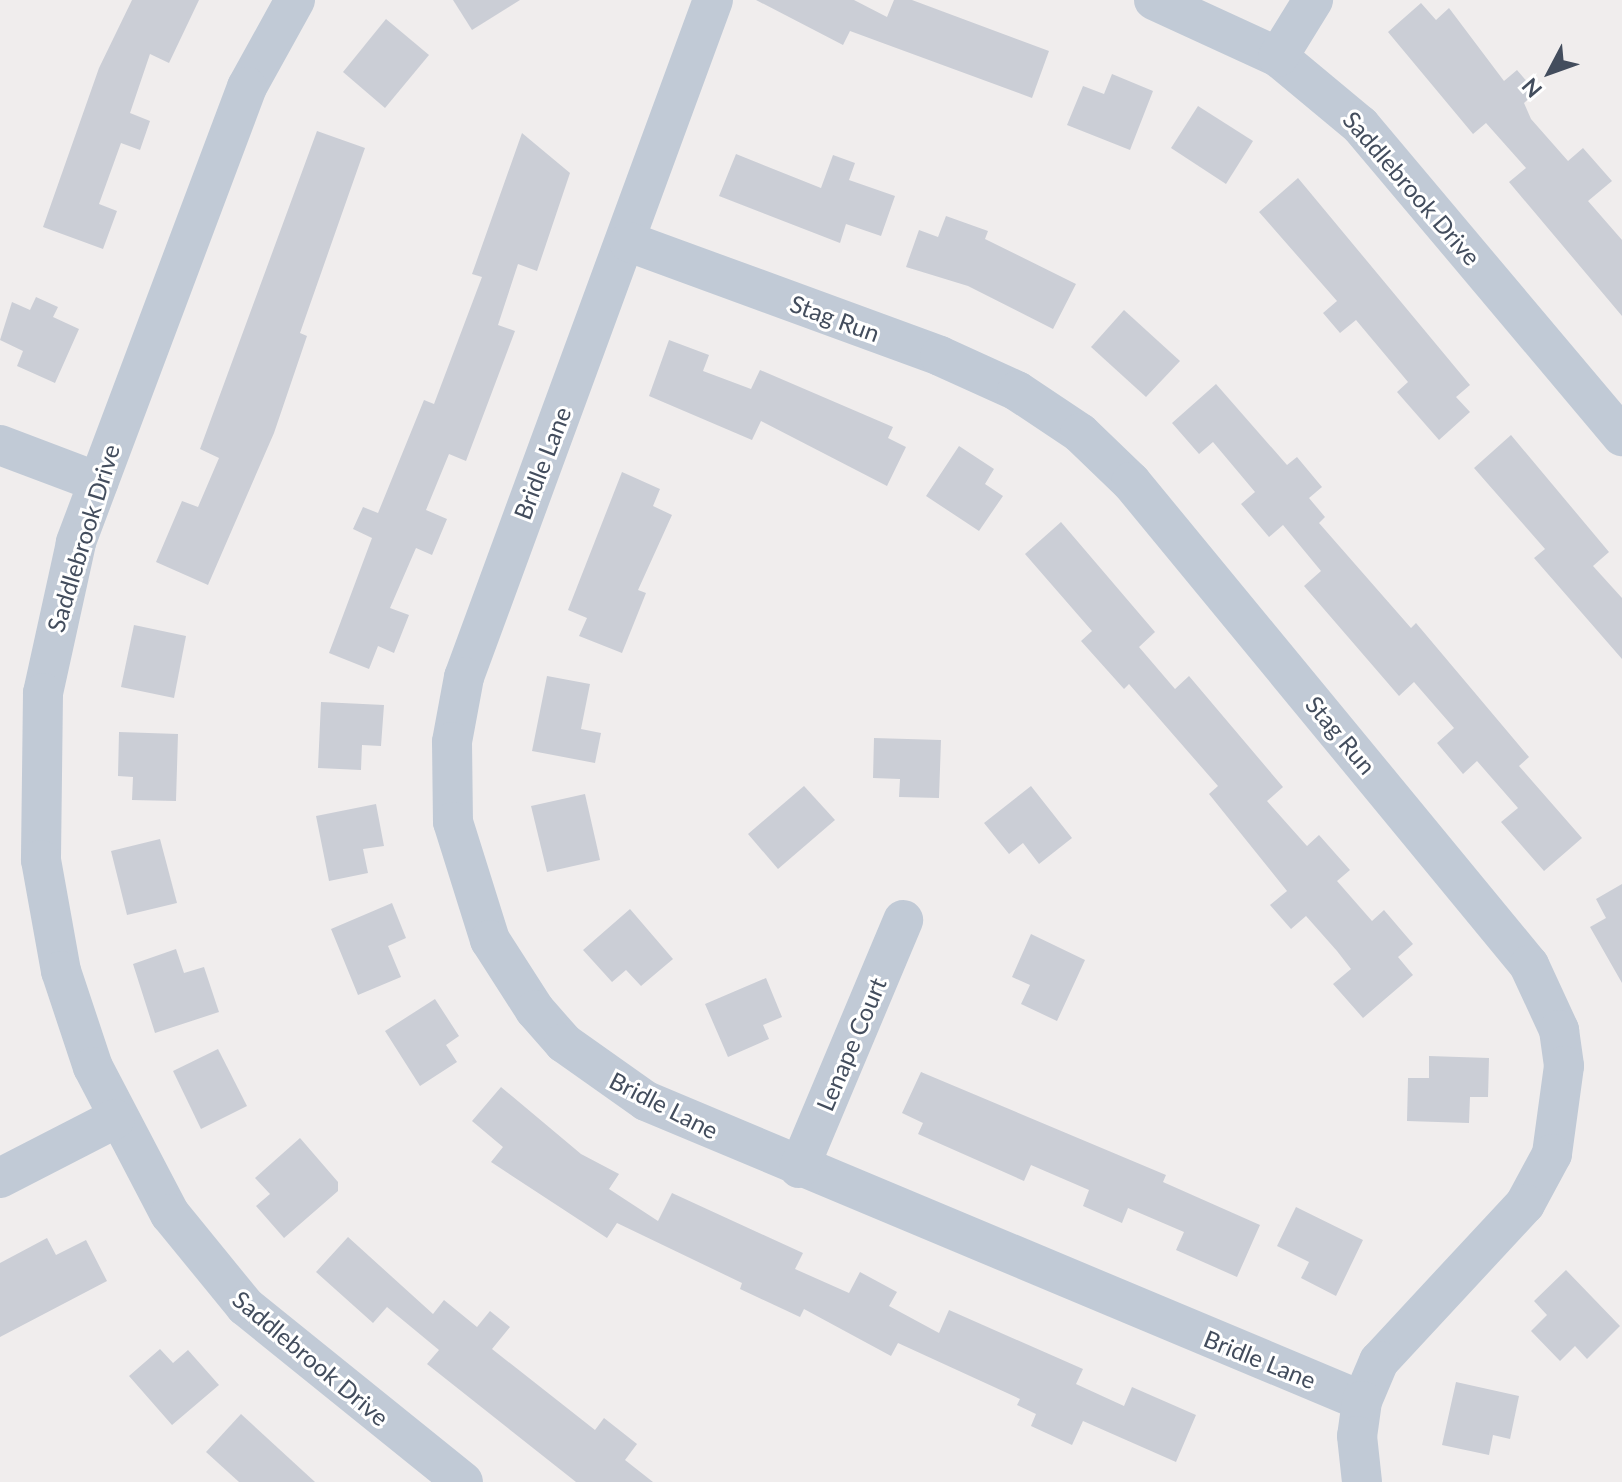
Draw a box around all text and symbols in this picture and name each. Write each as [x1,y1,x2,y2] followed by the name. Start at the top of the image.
[1510,32,1590,112] north arrow
[1516,73,1547,103] text: N
[1337,105,1487,271] street label: Saddlebrook Drive
[786,289,884,347] street label: Stag Run
[507,403,577,523] street label: Bridle Lane
[41,441,125,635] street label: Saddlebrook Drive
[1300,690,1382,780] street label: Stag Run
[810,973,892,1115] street label: Lenape Court
[605,1065,723,1145] street label: Bridle Lane
[227,1284,395,1432] street label: Saddlebrook Drive
[1200,1324,1320,1394] street label: Bridle Lane

